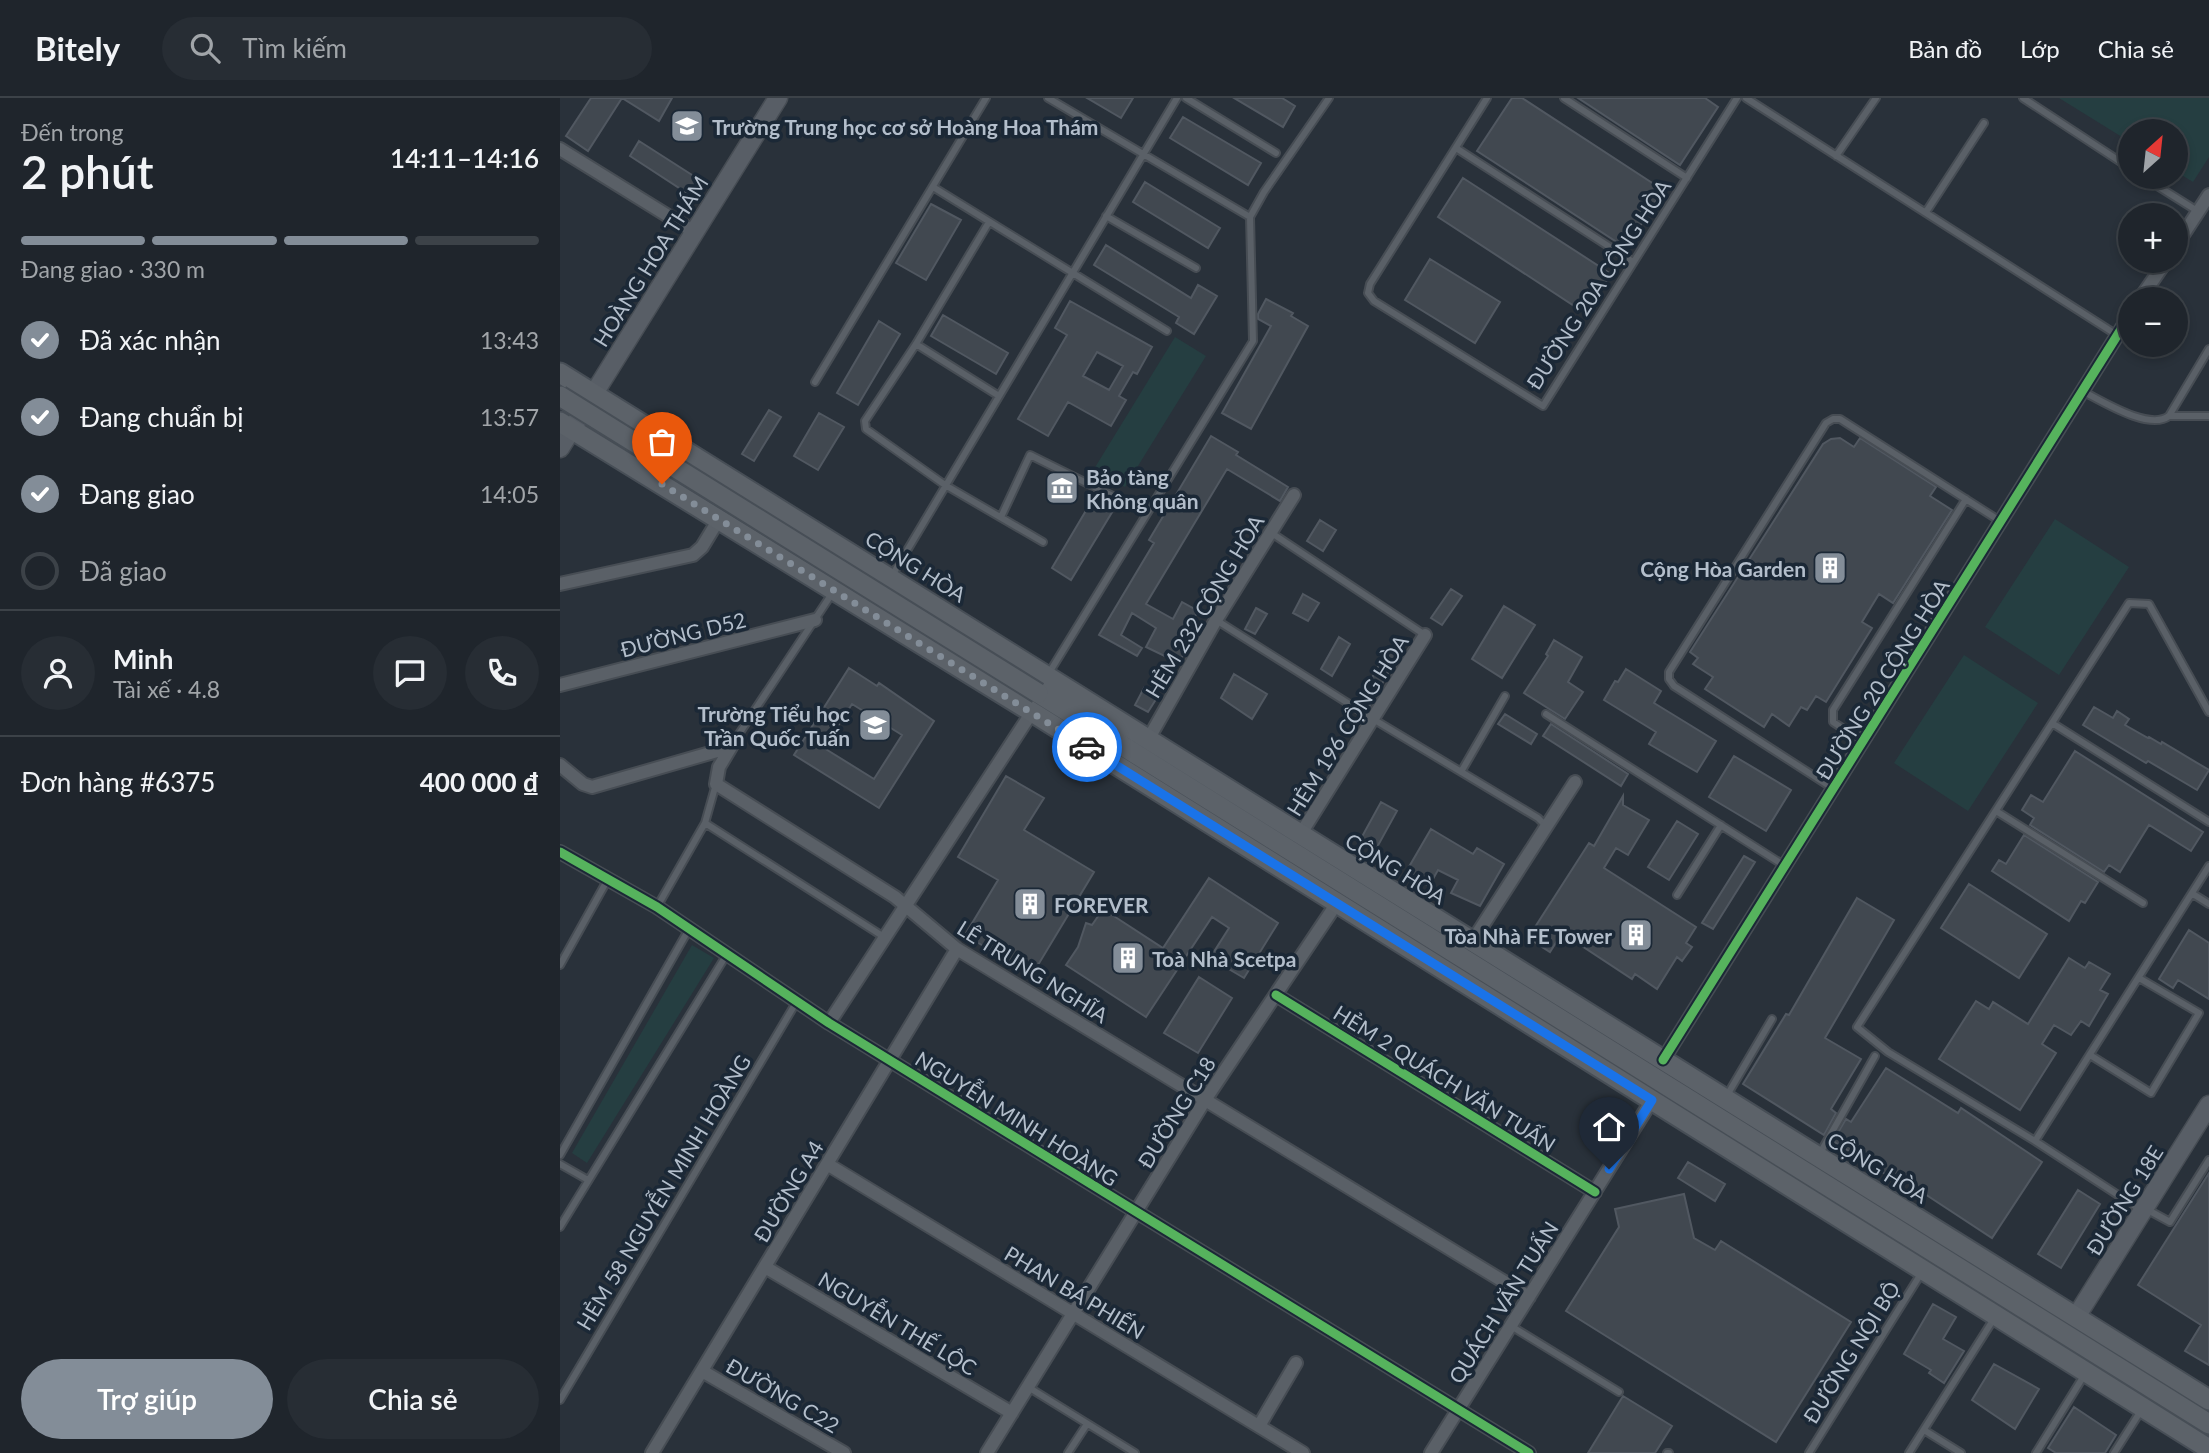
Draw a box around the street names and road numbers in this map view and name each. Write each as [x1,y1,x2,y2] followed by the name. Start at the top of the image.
[587,171,713,351] street label: HOÀNG HOA THÁM
[1521,174,1676,394] street label: ĐƯỜNG 20A CỘNG HÒA
[1139,509,1269,702] street label: HẺM 232 CỘNG HÒA
[861,525,972,607] street label: CỘNG HÒA
[1810,573,1954,784] street label: ĐƯỜNG 20 CỘNG HÒA
[618,606,748,662] street label: ĐƯỜNG D52
[1281,629,1413,820] street label: HẺM 196 CỘNG HÒA
[1341,827,1452,909] street label: CỘNG HÒA
[953,915,1114,1028] street label: LÊ TRUNG NGHĨA
[1329,999,1561,1157] street label: HẺM 2 QUÁCH VĂN TUẤN
[911,1043,1125,1191] street label: NGUYỄN MINH HOÀNG
[568,1048,755,1334] street label: HẺM 58 NGUYỄN MINH HOÀNG
[1132,1052,1220,1172] street label: ĐƯỜNG C18
[1823,1126,1934,1208] street label: CỘNG HÒA
[748,1136,828,1246] street label: ĐƯỜNG A4
[2080,1141,2168,1259] street label: ĐƯỜNG 18E
[1443,1216,1563,1388] street label: QUÁCH VĂN TUẤN
[1000,1240,1150,1344] street label: PHAN BÁ PHIẾN
[815,1263,983,1380] street label: NGUYỄN THẾ LỘC
[1797,1276,1905,1428] street label: ĐƯỜNG NỘI BỘ
[722,1353,844,1437] street label: ĐƯỜNG C22

